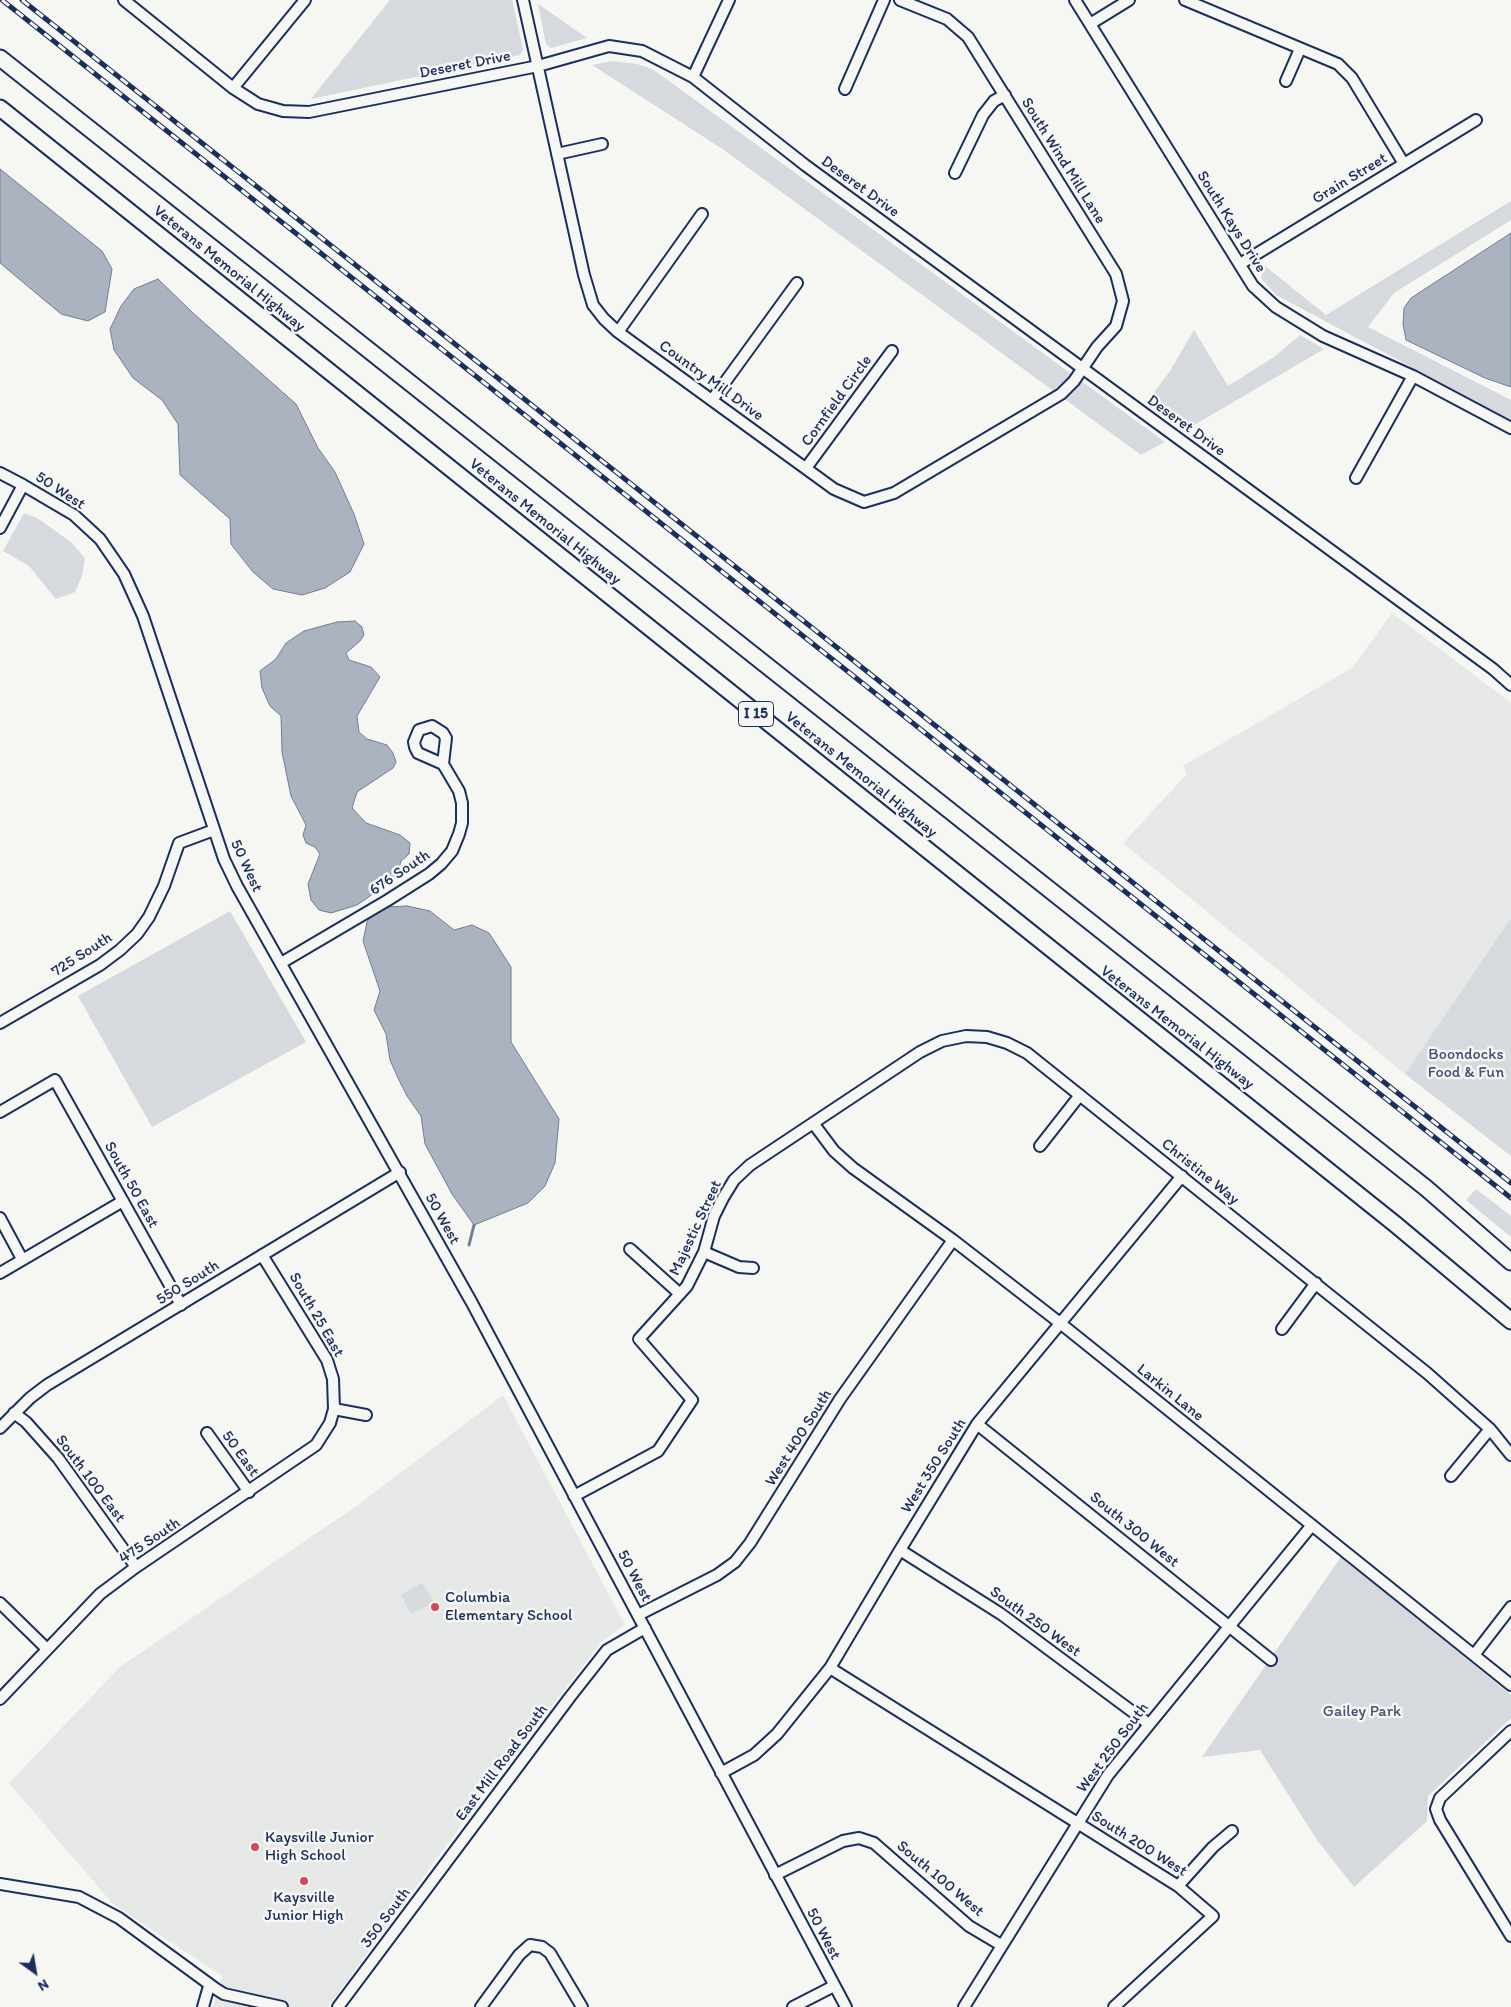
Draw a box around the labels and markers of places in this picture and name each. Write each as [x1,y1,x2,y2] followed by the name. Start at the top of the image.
[445,1588,573,1626] place label: Columbia Elementary School
[429,1601,441,1613] marker: Columbia Elementary School
[265,1828,374,1866] place label: Kaysville Junior High School
[249,1841,261,1853] marker: Kaysville Junior High School
[298,1875,310,1887] marker: Kaysville Junior High
[265,1888,343,1926] place label: Kaysville Junior High

